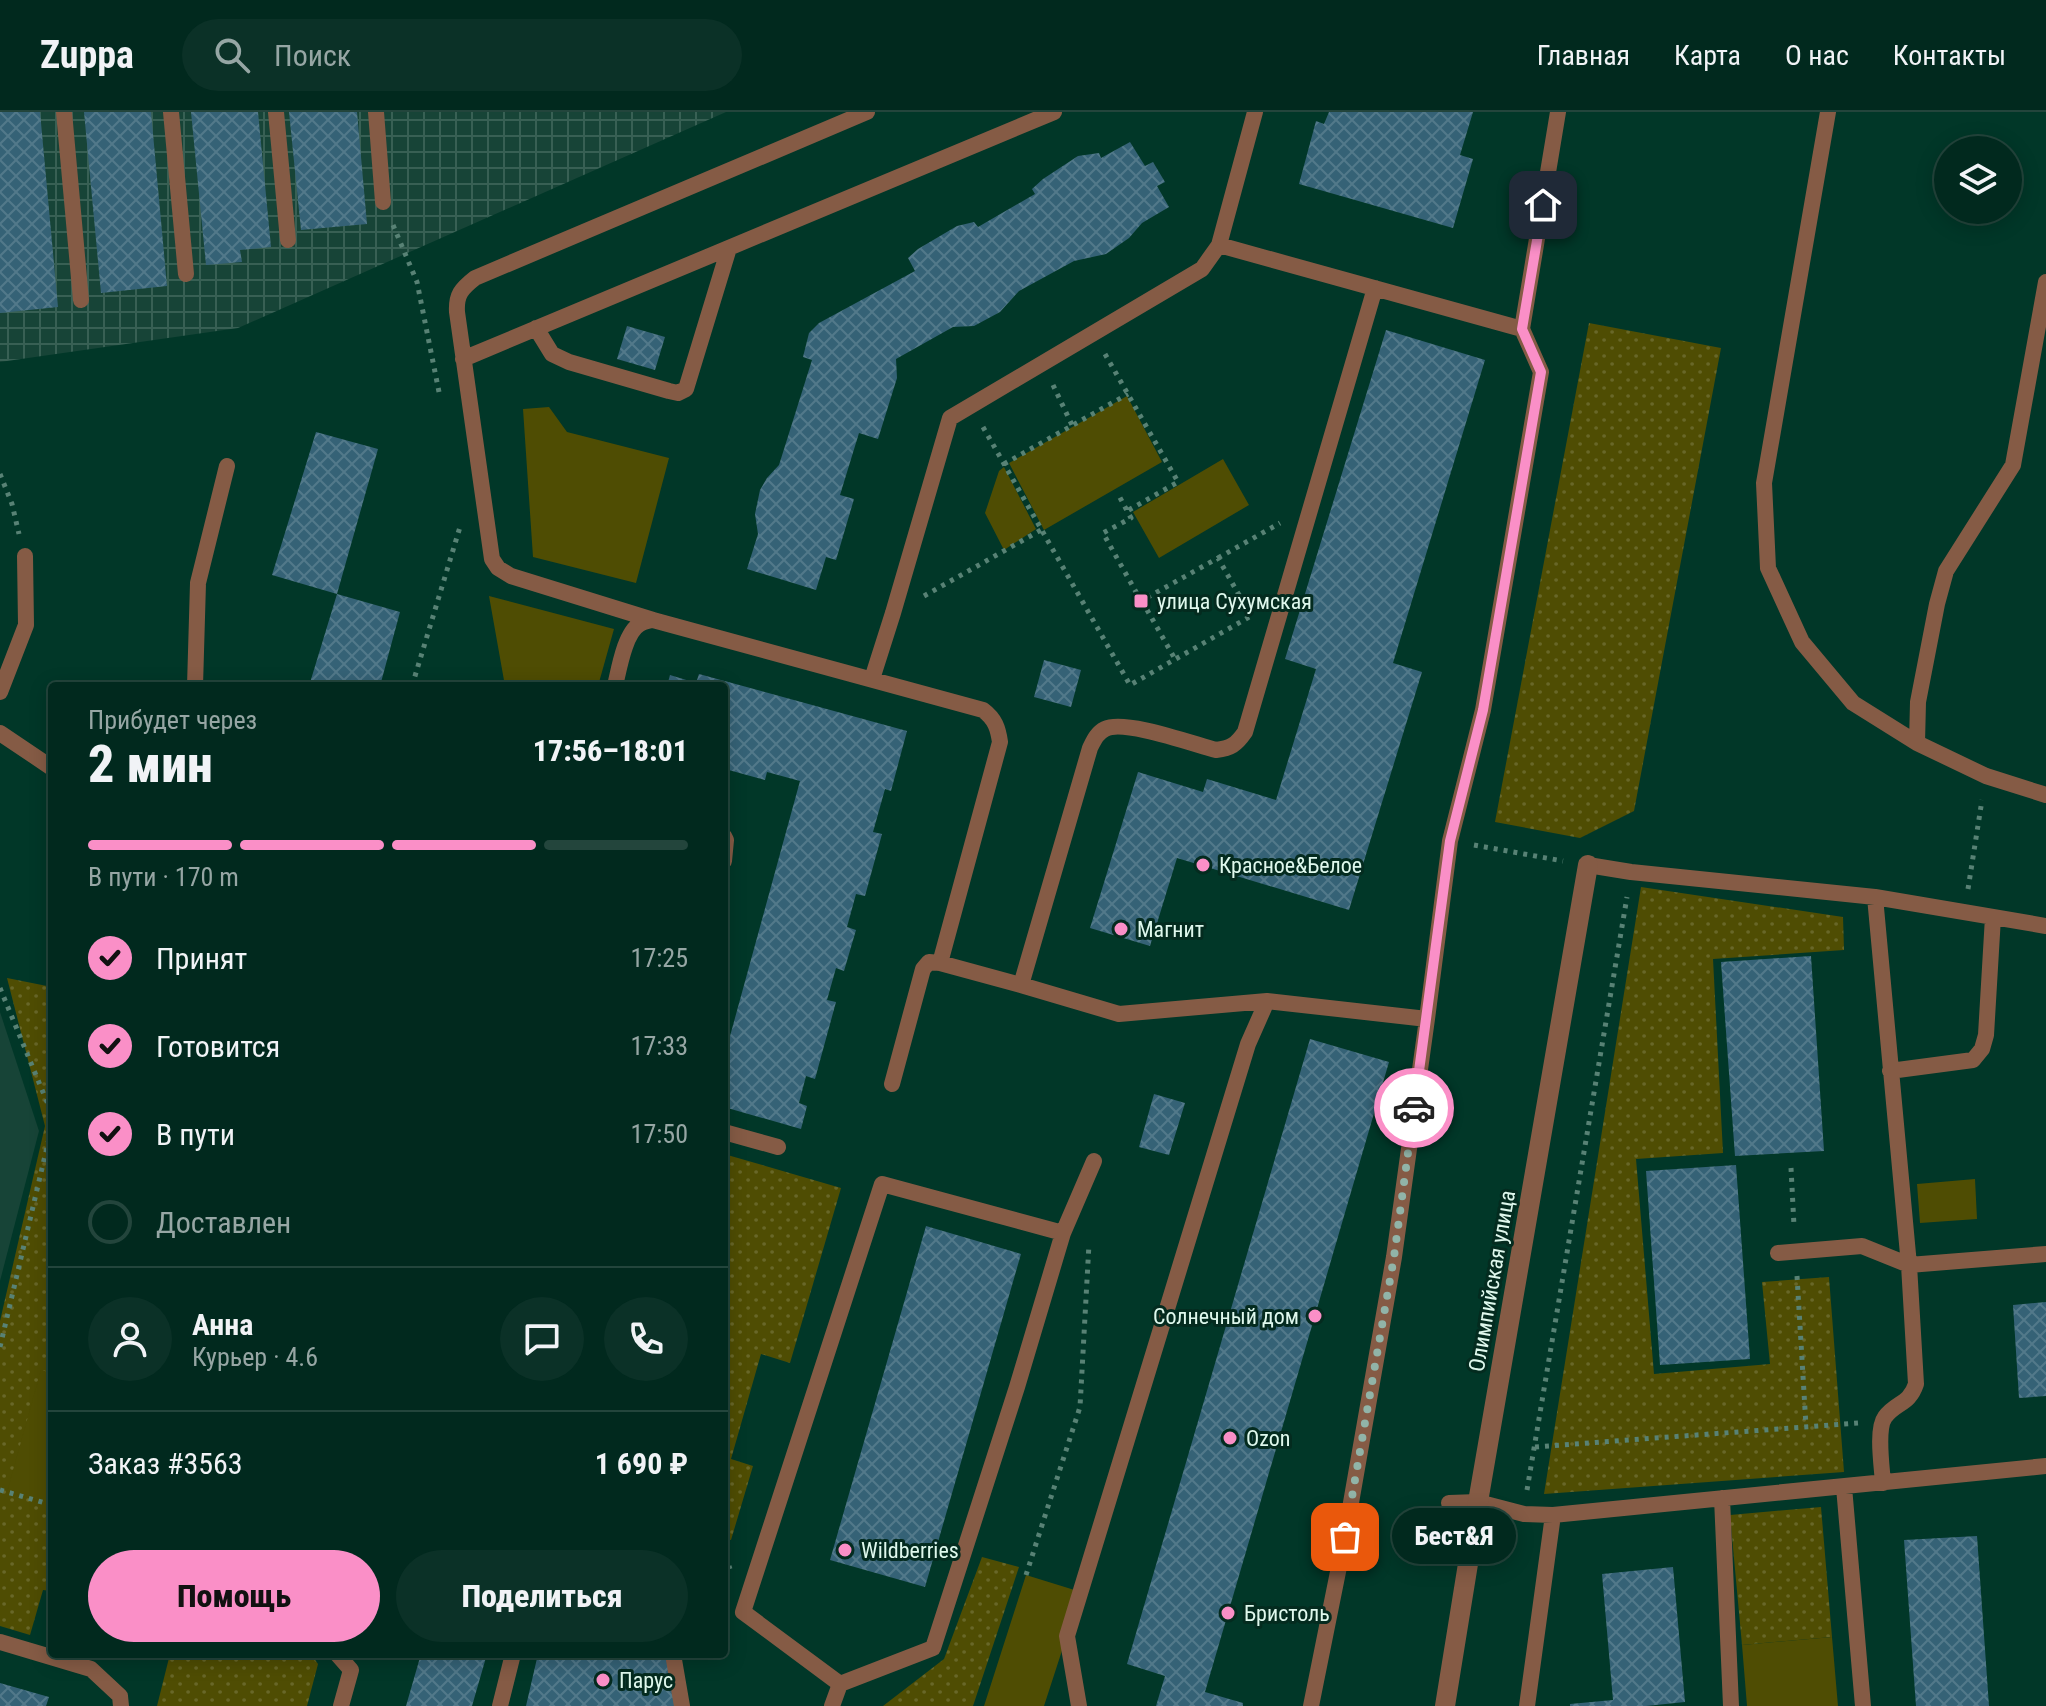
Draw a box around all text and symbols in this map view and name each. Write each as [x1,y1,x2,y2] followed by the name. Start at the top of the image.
[182,19,742,91] search box
[40,33,134,77] text: Zuppa
[210,33,254,77] icon: search
[274,38,351,73] text: Поиск
[1537,39,1630,72] text: Главная
[1674,39,1741,72] text: Карта
[1785,39,1849,72] text: О нас
[1893,39,2006,72] text: Контакты
[1934,136,2022,224] map controls
[1934,136,2022,224] button: layers
[1509,171,1577,239] pin
[1521,183,1565,227] icon: home
[1157,589,1312,614] place label: улица Сухумская
[1132,592,1150,610] marker: улица Сухумская
[88,705,257,735] text: Прибудет через
[533,733,688,768] text: 17:56–18:01
[88,734,213,795] text: 2 мин
[1219,853,1362,878] place label: Красное&Белое
[1194,856,1212,874] marker: Красное&Белое
[88,862,239,892] text: В пути · 170 m
[1137,917,1204,942] place label: Магнит
[1112,920,1130,938] marker: Магнит
[88,936,132,980] icon: check
[156,941,247,976] text: Принят
[631,943,688,973] text: 17:25
[88,1024,132,1068] icon: check
[156,1029,280,1064] text: Готовится
[631,1031,688,1061] text: 17:33
[1374,1068,1454,1148] courier
[1392,1086,1436,1130] icon: car
[88,1112,132,1156] icon: check
[156,1117,235,1152] text: В пути
[631,1119,688,1149] text: 17:50
[1464,1188,1520,1374] street label: Олимпийская улица
[156,1205,291,1240] text: Доставлен
[88,1297,172,1381] button: person
[500,1297,584,1381] button: chat
[604,1297,688,1381] button: phone
[1153,1304,1299,1329] place label: Солнечный дом
[192,1307,253,1342] text: Анна
[1306,1307,1324,1325] marker: Солнечный дом
[192,1342,318,1372] text: Курьер · 4.6
[1246,1426,1290,1451] place label: Ozon
[1221,1429,1239,1447] marker: Ozon
[88,1446,243,1481] text: Заказ #3563
[595,1446,688,1481] text: 1 690 ₽
[1311,1503,1379,1571] pin
[1393,1509,1517,1565] callout: Бест&Я
[1323,1515,1367,1559] icon: bag
[1414,1521,1494,1551] text: Бест&Я
[861,1538,959,1563] place label: Wildberries
[836,1541,854,1559] marker: Wildberries
[88,1550,380,1642] button: Помощь
[396,1550,688,1642] button: Поделиться
[1244,1601,1330,1626] place label: Бристоль
[1219,1604,1237,1622] marker: Бристоль
[619,1668,673,1693] place label: Парус
[594,1671,612,1689] marker: Парус

